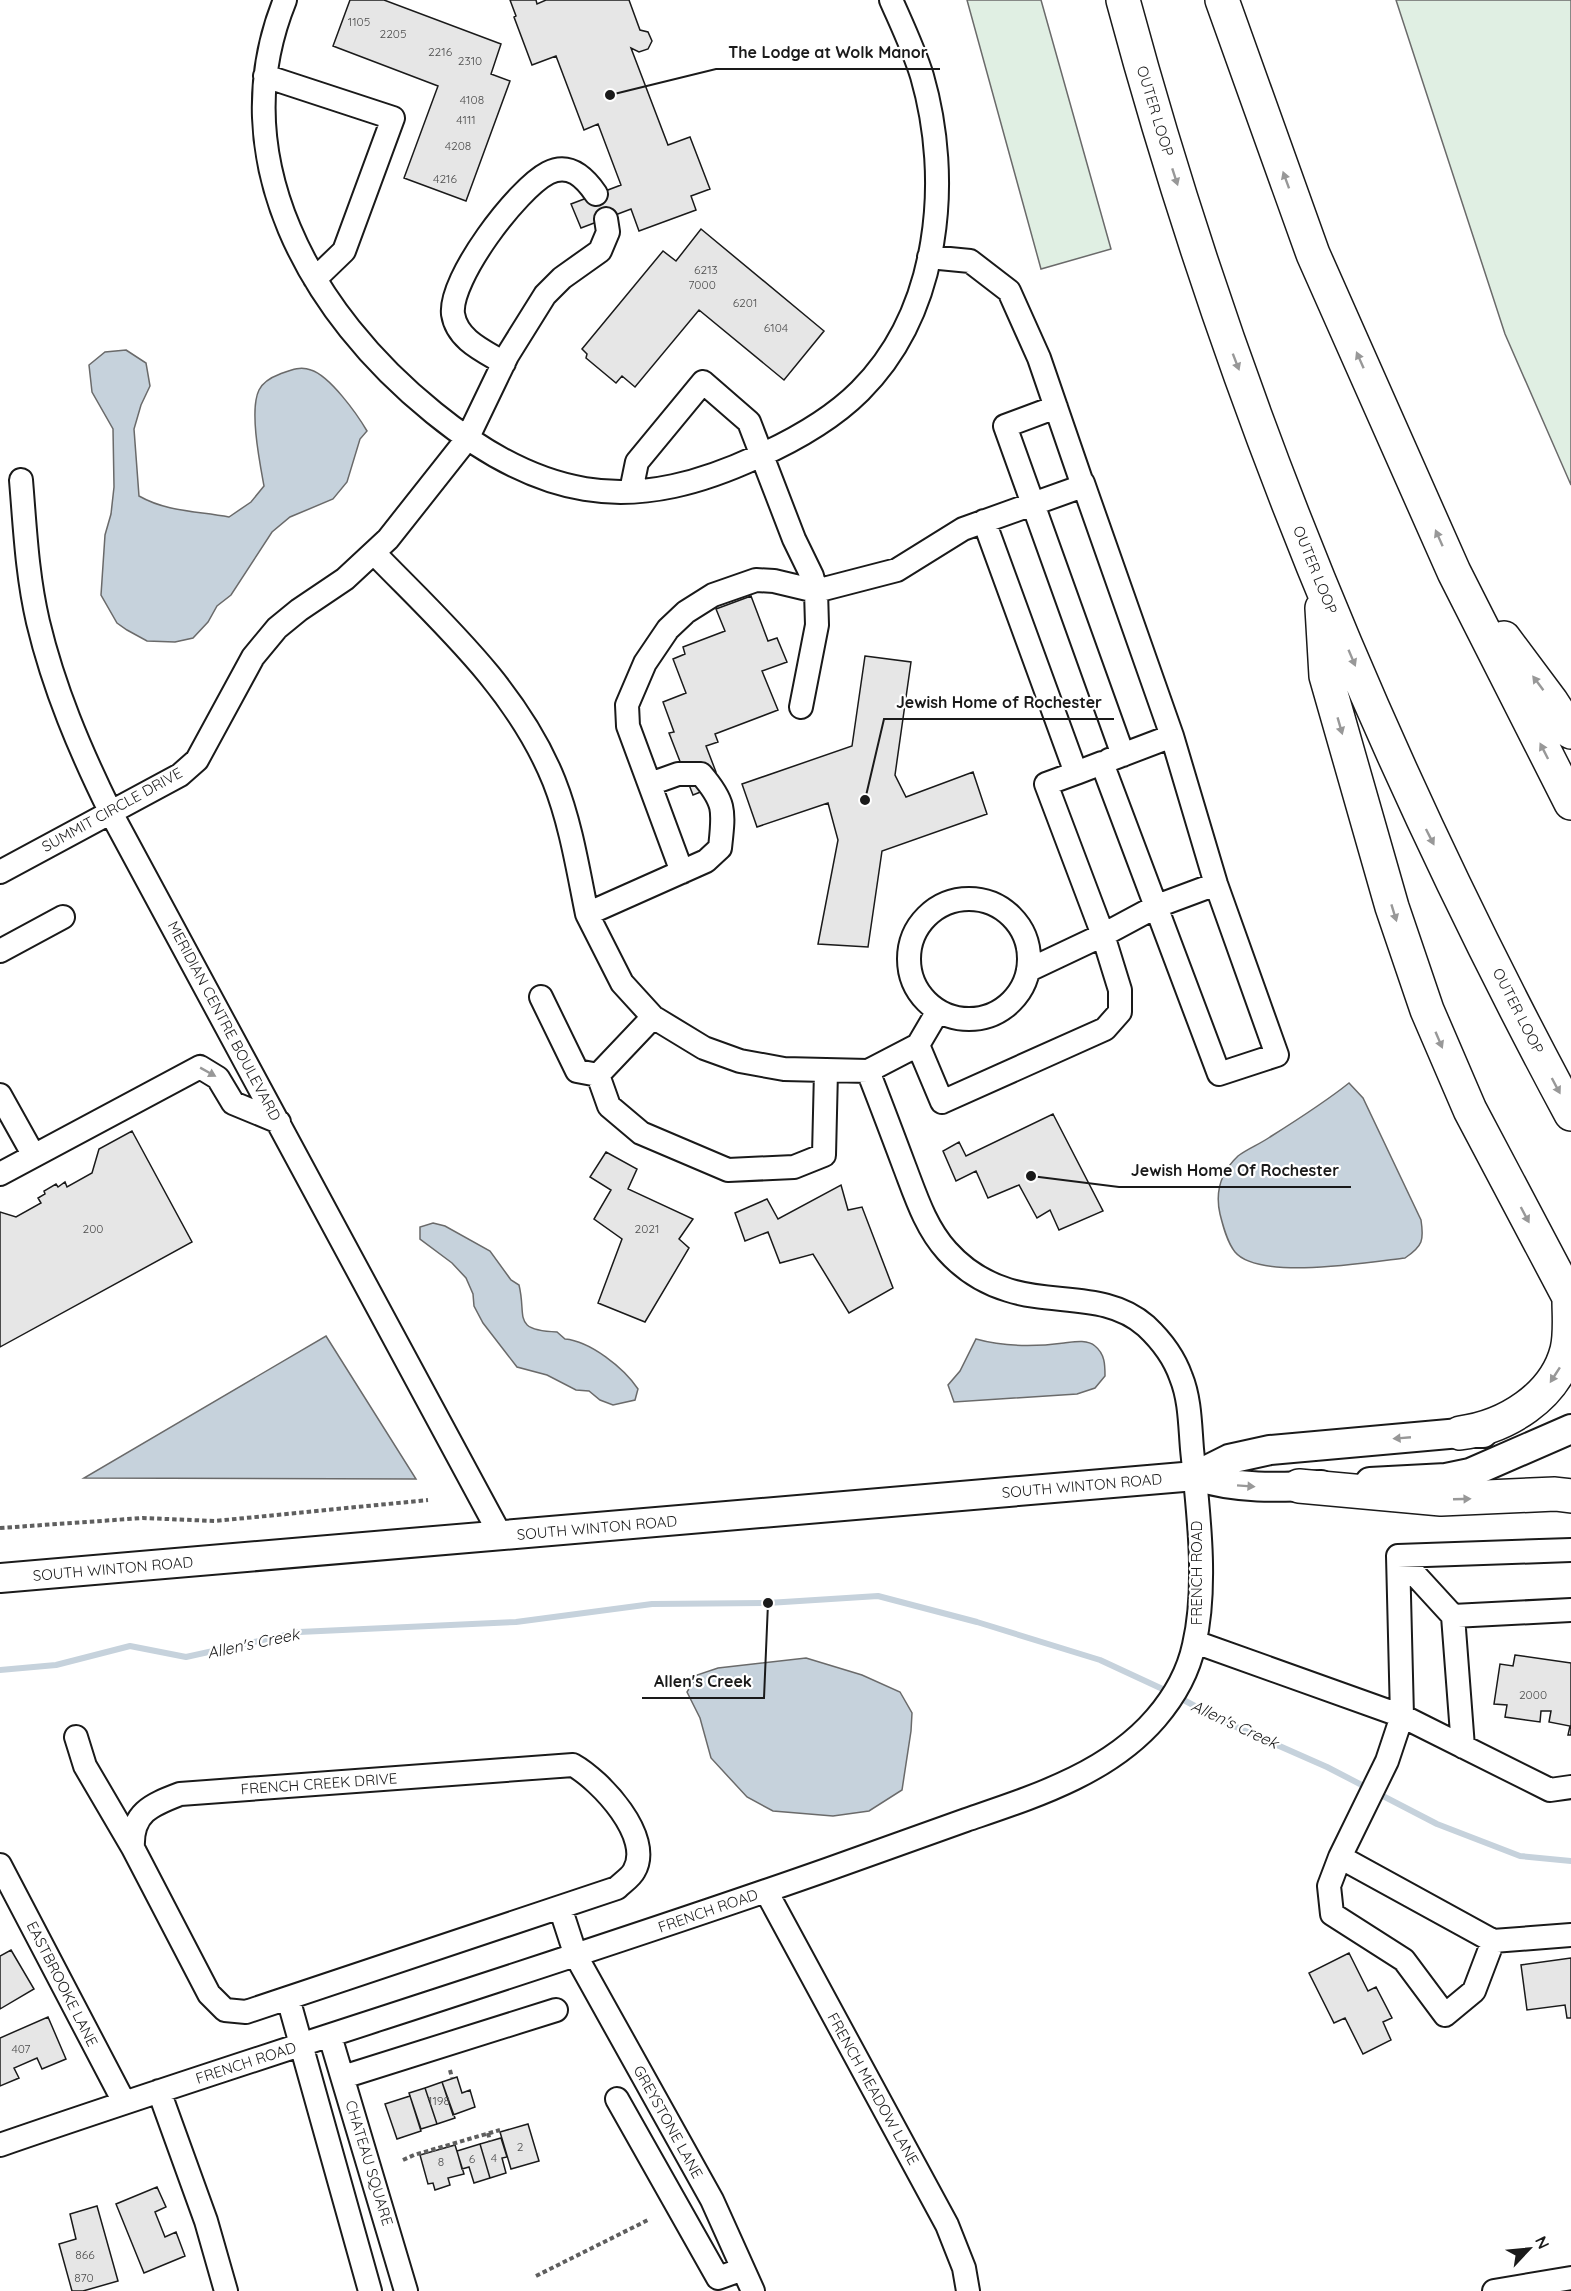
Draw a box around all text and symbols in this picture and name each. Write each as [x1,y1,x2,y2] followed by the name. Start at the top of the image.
[348,14,370,29] house number: 1105
[380,26,406,41] house number: 2205
[716,35,940,69] callout: The Lodge at Wolk Manor
[728,42,928,62] text: The Lodge at Wolk Manor
[428,44,453,59] house number: 2216
[458,53,482,68] house number: 2310
[1133,63,1178,158] street label: OUTER LOOP
[460,92,484,107] house number: 4108
[456,112,476,127] house number: 4111
[445,138,471,153] house number: 4208
[1171,168,1180,186] one-way arrow
[433,171,457,186] house number: 4216
[1281,171,1291,189] one-way arrow
[694,262,718,277] house number: 6213
[688,277,716,292] house number: 7000
[733,295,757,310] house number: 6201
[764,320,788,335] house number: 6104
[1356,352,1365,369] one-way arrow
[1232,353,1241,371] one-way arrow
[1289,523,1342,617] street label: OUTER LOOP
[1435,530,1444,547] one-way arrow
[1347,650,1357,668] one-way arrow
[1533,676,1545,691] one-way arrow
[884,685,1114,719] callout: Jewish Home of Rochester
[896,692,1102,712] text: Jewish Home of Rochester
[1336,717,1345,735] one-way arrow
[1539,742,1549,759] one-way arrow
[38,763,185,856] street label: SUMMIT CIRCLE DRIVE
[1425,828,1435,846] one-way arrow
[1390,904,1399,922] one-way arrow
[164,918,285,1124] street label: MERIDIAN CENTRE BOULEVARD
[1489,965,1548,1057] street label: OUTER LOOP
[1434,1031,1444,1049] one-way arrow
[200,1067,216,1078] one-way arrow
[1551,1078,1561,1095] one-way arrow
[1119,1153,1351,1187] callout: Jewish Home Of Rochester
[1131,1160,1339,1180] text: Jewish Home Of Rochester
[1520,1207,1530,1224] one-way arrow
[83,1221,103,1236] house number: 200
[635,1221,659,1236] house number: 2021
[1550,1367,1561,1384] one-way arrow
[1392,1433,1411,1442] one-way arrow
[1001,1469,1163,1502] street label: SOUTH WINTON ROAD
[1237,1481,1256,1490] one-way arrow
[1453,1494,1472,1503] one-way arrow
[516,1511,678,1544] street label: SOUTH WINTON ROAD
[1187,1521,1206,1625] street label: FRENCH ROAD
[32,1552,194,1585] street label: SOUTH WINTON ROAD
[205,1623,302,1663] water label: Allen's Creek
[642,1664,764,1698] callout: Allen's Creek
[654,1671,752,1691] text: Allen's Creek
[1519,1687,1547,1702] house number: 2000
[1188,1695,1283,1753] water label: Allen's Creek
[240,1769,398,1798] street label: FRENCH CREEK DRIVE
[655,1884,761,1937] street label: FRENCH ROAD
[23,1918,102,2050] street label: EASTBROOKE LANE
[824,2009,923,2168] street label: FRENCH MEADOW LANE
[193,2037,299,2088] street label: FRENCH ROAD
[12,2041,30,2056] house number: 407
[629,2062,707,2182] street label: GREYSTONE LANE
[428,2093,450,2108] house number: 1198
[341,2098,398,2228] street label: CHATEAU SQUARE
[517,2139,524,2154] house number: 2
[491,2150,497,2165] house number: 4
[469,2151,476,2166] house number: 6
[438,2154,444,2169] house number: 8
[1499,2219,1559,2279] north arrow
[1531,2233,1554,2252] text: N
[75,2247,95,2262] house number: 866
[74,2270,94,2285] house number: 870

